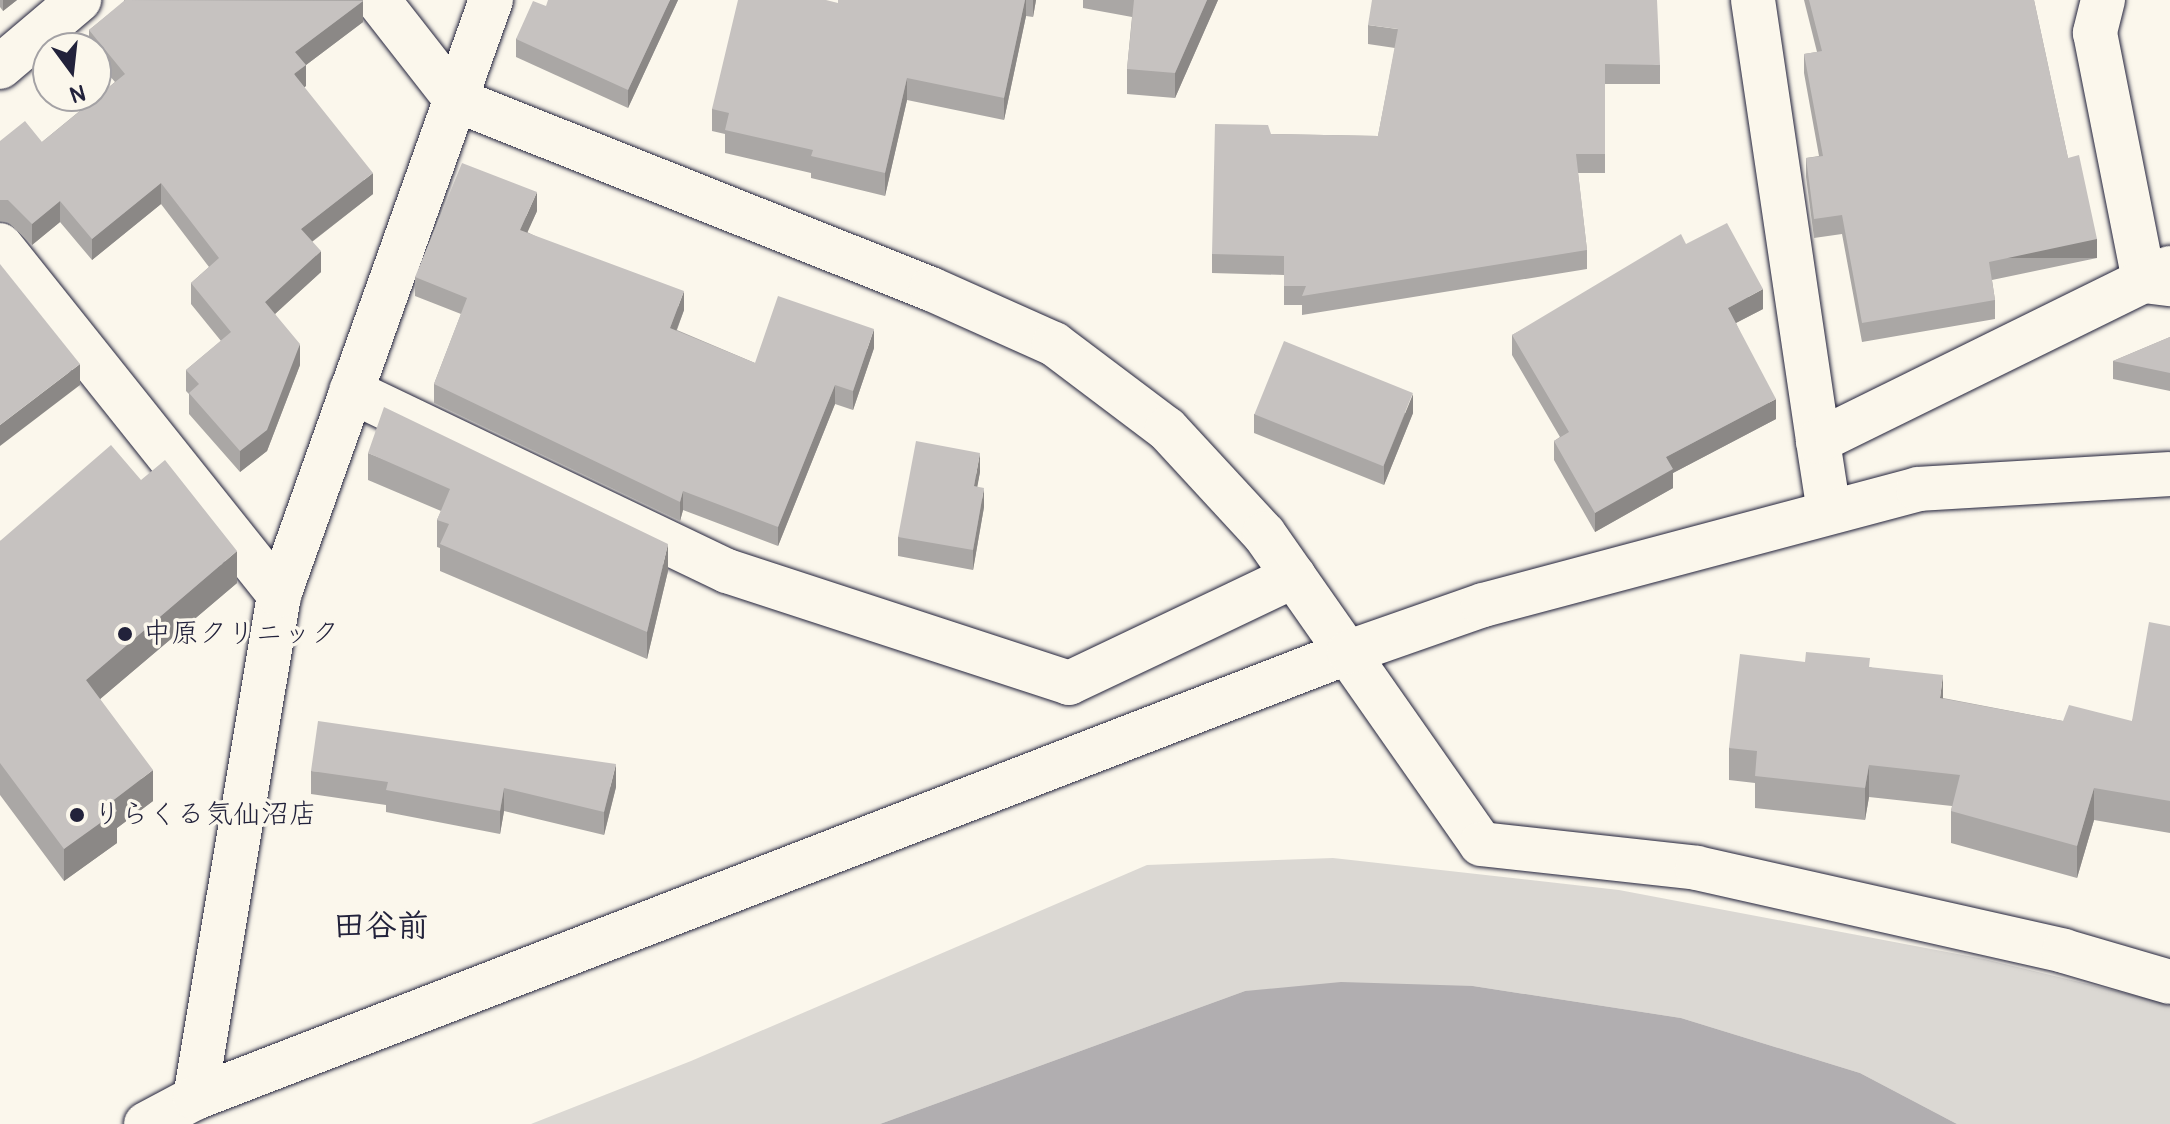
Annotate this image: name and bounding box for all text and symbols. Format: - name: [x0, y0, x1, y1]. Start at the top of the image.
- north arrow: [32, 32, 112, 112]
- text: N: [67, 78, 89, 109]
- place label: 中原クリニック: [143, 617, 339, 651]
- marker: 中原クリニック: [114, 623, 136, 645]
- place label: りらくる気仙沼店: [93, 798, 317, 832]
- marker: りらくる気仙沼店: [68, 806, 86, 824]
- district label: 田谷前: [333, 907, 429, 945]

